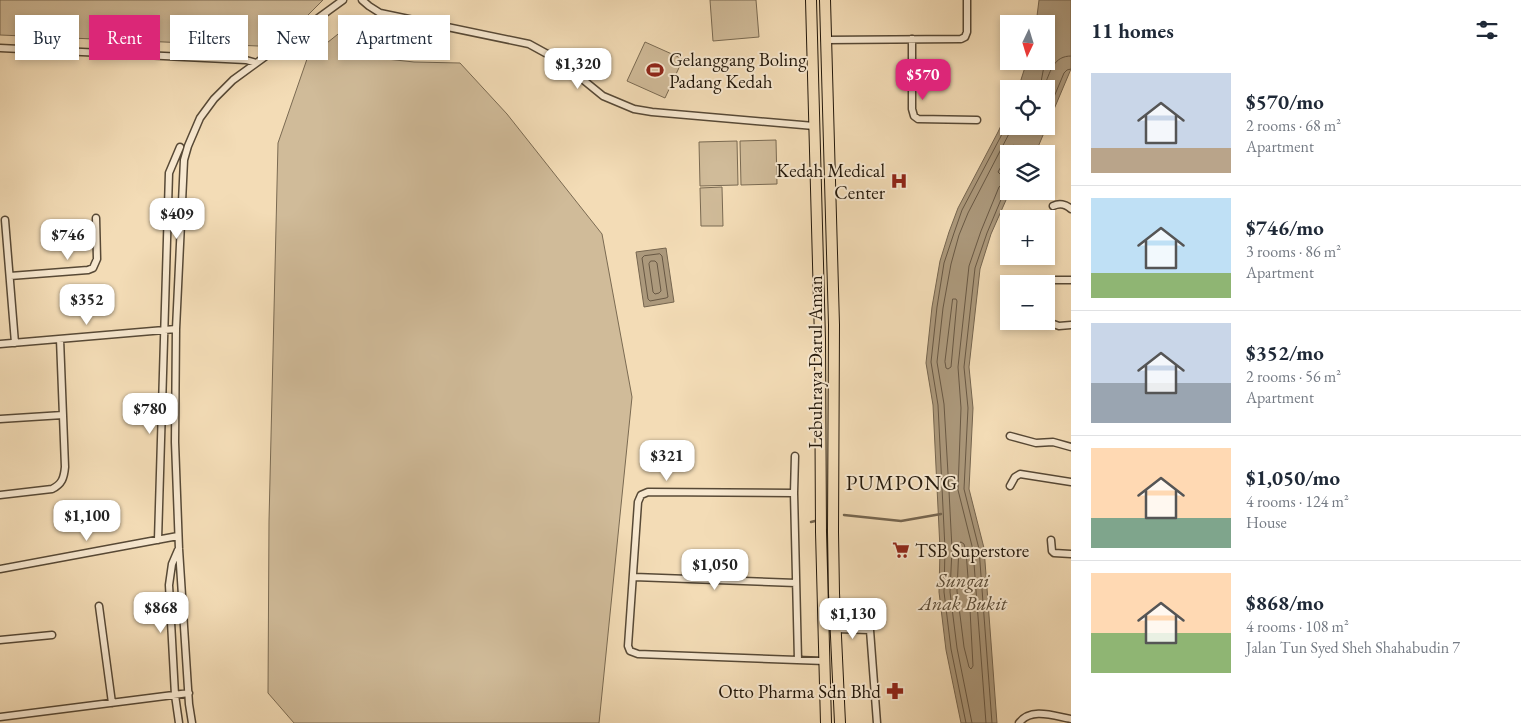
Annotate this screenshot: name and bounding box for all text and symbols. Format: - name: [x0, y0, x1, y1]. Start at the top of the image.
- chip: Buy: [15, 15, 79, 60]
- chip: Rent: [89, 15, 160, 60]
- chip: Filters: [170, 15, 248, 60]
- chip: New: [258, 15, 328, 60]
- chip: Apartment: [338, 15, 450, 60]
- north arrow: [1000, 15, 1055, 70]
- map controls: [1000, 15, 1055, 330]
- icon: filters: [1473, 16, 1501, 44]
- text: 11 homes: [1091, 17, 1174, 44]
- place label: Gelanggang Boling Padang Kedah: [669, 47, 807, 94]
- pin: $1,320: [537, 48, 619, 90]
- text: $1,320: [555, 53, 601, 74]
- pin: $570: [893, 58, 953, 101]
- sports icon: Gelanggang Boling Padang Kedah: [645, 60, 665, 80]
- text: $570: [907, 64, 939, 85]
- button: locate: [1000, 80, 1055, 135]
- text: $570/mo: [1246, 88, 1324, 115]
- icon: home: [1131, 93, 1191, 153]
- text: 2 rooms · 68 m²: [1246, 115, 1341, 136]
- text: Apartment: [1246, 136, 1314, 157]
- button: layers: [1000, 145, 1055, 200]
- place label: Kedah Medical Center: [776, 158, 886, 205]
- hospital icon: Kedah Medical Center: [889, 171, 909, 191]
- pin: $409: [147, 198, 207, 240]
- text: $409: [161, 203, 193, 224]
- button: +: [1000, 210, 1055, 265]
- text: $746/mo: [1246, 214, 1324, 241]
- pin: $746: [38, 218, 98, 261]
- icon: home: [1131, 218, 1191, 278]
- text: $746: [52, 224, 84, 245]
- text: 3 rooms · 86 m²: [1246, 241, 1341, 262]
- text: Apartment: [1246, 262, 1314, 283]
- street label: Lebuhraya Darul Aman: [803, 275, 828, 449]
- button: −: [1000, 275, 1055, 330]
- pin: $352: [57, 284, 117, 326]
- text: $352: [71, 289, 103, 310]
- text: $352/mo: [1246, 339, 1324, 366]
- icon: home: [1131, 343, 1191, 403]
- text: 2 rooms · 56 m²: [1246, 366, 1341, 387]
- text: Apartment: [1246, 387, 1314, 408]
- pin: $780: [120, 392, 180, 435]
- text: $780: [134, 398, 166, 419]
- pin: $321: [637, 440, 697, 482]
- text: $321: [651, 445, 683, 466]
- text: $1,050/mo: [1246, 464, 1340, 491]
- icon: home: [1131, 468, 1191, 528]
- district label: PUMPONG: [846, 469, 958, 496]
- text: 4 rooms · 124 m²: [1246, 491, 1349, 512]
- pin: $1,100: [46, 500, 128, 542]
- text: $1,100: [64, 505, 110, 526]
- text: House: [1246, 512, 1287, 533]
- place label: TSB Superstore: [915, 538, 1029, 563]
- supermarket icon: TSB Superstore: [891, 540, 911, 560]
- pin: $1,050: [674, 548, 756, 591]
- text: $1,050: [692, 554, 738, 575]
- water label: Sungai Anak Bukit: [917, 567, 1008, 616]
- text: $868/mo: [1246, 589, 1324, 616]
- pin: $868: [131, 592, 191, 634]
- icon: home: [1131, 593, 1191, 653]
- text: $868: [145, 597, 177, 618]
- pin: $1,130: [812, 598, 894, 640]
- text: $1,130: [830, 603, 876, 624]
- text: 4 rooms · 108 m²: [1246, 616, 1349, 637]
- text: Jalan Tun Syed Sheh Shahabudin 7: [1246, 637, 1460, 658]
- place label: Otto Pharma Sdn Bhd: [718, 679, 881, 704]
- pharmacy icon: Otto Pharma Sdn Bhd: [885, 681, 905, 701]

